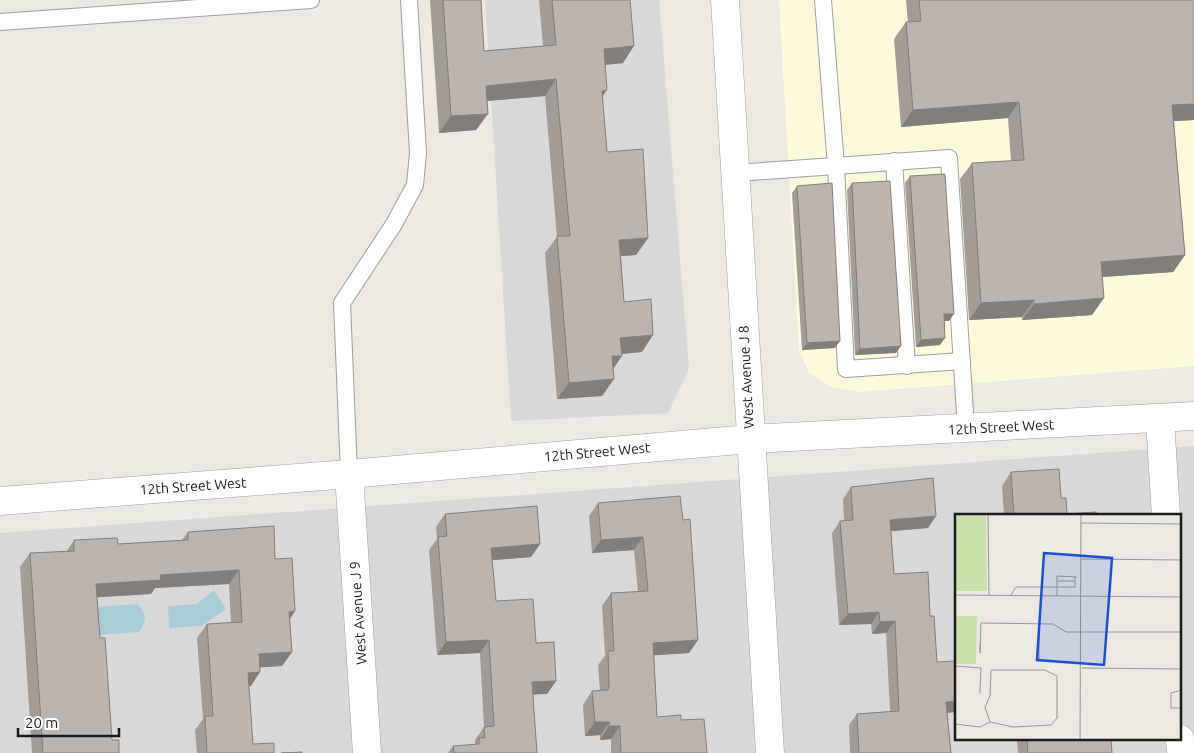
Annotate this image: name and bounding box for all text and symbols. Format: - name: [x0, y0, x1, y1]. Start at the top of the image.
- street label: West Avenue J 8: [735, 325, 757, 429]
- street label: 12th Street West: [947, 416, 1055, 438]
- street label: 12th Street West: [543, 439, 651, 465]
- street label: 12th Street West: [139, 474, 247, 498]
- inset map: [955, 514, 1182, 740]
- street label: West Avenue J 9: [346, 561, 370, 665]
- scale bar: [18, 706, 119, 738]
- text: 20 m: [25, 714, 58, 731]

